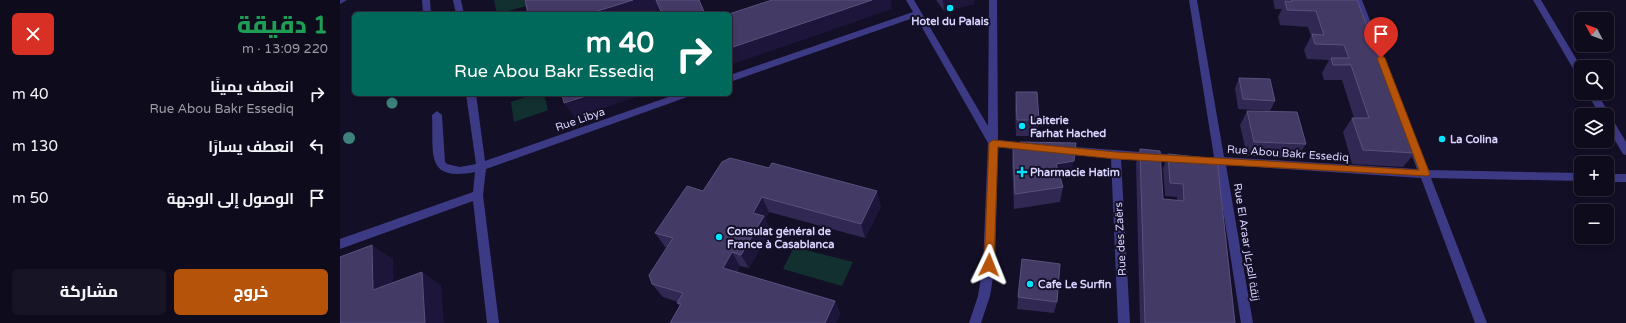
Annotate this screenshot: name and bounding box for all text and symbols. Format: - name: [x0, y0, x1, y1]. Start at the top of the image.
- marker: Hotel du Palais: [945, 3, 955, 13]
- text: 1 دقيقة: [237, 11, 328, 40]
- north arrow: [1574, 12, 1614, 52]
- map controls: [1574, 12, 1614, 244]
- button: close: [12, 13, 54, 55]
- place label: Hotel du Palais: [911, 15, 989, 28]
- pin: [1364, 17, 1398, 58]
- icon: arrive: [1370, 23, 1392, 45]
- text: 40 m: [586, 26, 654, 60]
- icon: right: [668, 28, 720, 80]
- text: 220 m · 13:09: [242, 41, 328, 57]
- text: Rue Abou Bakr Essediq: [454, 60, 654, 82]
- button: search: [1574, 60, 1614, 100]
- text: انعطف يمينًا: [210, 78, 294, 96]
- icon: right: [306, 83, 328, 105]
- text: 40 m: [12, 85, 49, 103]
- text: Rue Abou Bakr Essediq: [150, 101, 294, 117]
- street label: Rue Libya: [554, 105, 607, 134]
- button: layers: [1574, 108, 1614, 148]
- place label: Laiterie Farhat Hached: [1030, 114, 1106, 140]
- marker: Laiterie Farhat Hached: [1017, 121, 1027, 131]
- place label: La Colina: [1450, 133, 1498, 146]
- marker: La Colina: [1437, 134, 1447, 144]
- icon: left: [306, 135, 328, 157]
- text: 130 m: [12, 137, 58, 155]
- text: انعطف يسارًا: [208, 138, 294, 156]
- street label: Rue Abou Bakr Essediq: [1227, 143, 1349, 164]
- button: +: [1574, 156, 1614, 196]
- place label: Pharmacie Hatim: [1030, 166, 1120, 179]
- marker: Pharmacie Hatim: [1017, 167, 1027, 177]
- street label: Rue El Araar زنقة العرعار: [1231, 182, 1262, 302]
- icon: arrive: [306, 187, 328, 209]
- text: 50 m: [12, 189, 49, 207]
- text: الوصول إلى الوجهة: [167, 190, 294, 208]
- street label: Rue des Zaërs: [1112, 202, 1129, 276]
- button: −: [1574, 204, 1614, 244]
- place label: Consulat général de France à Casablanca: [727, 225, 834, 251]
- marker: Consulat général de France à Casablanca: [714, 232, 724, 242]
- position arrow: [968, 244, 1010, 286]
- button: مشاركة: [12, 269, 166, 315]
- button: خروج: [174, 269, 328, 315]
- place label: Cafe Le Surfin: [1038, 278, 1112, 291]
- marker: Cafe Le Surfin: [1025, 279, 1035, 289]

